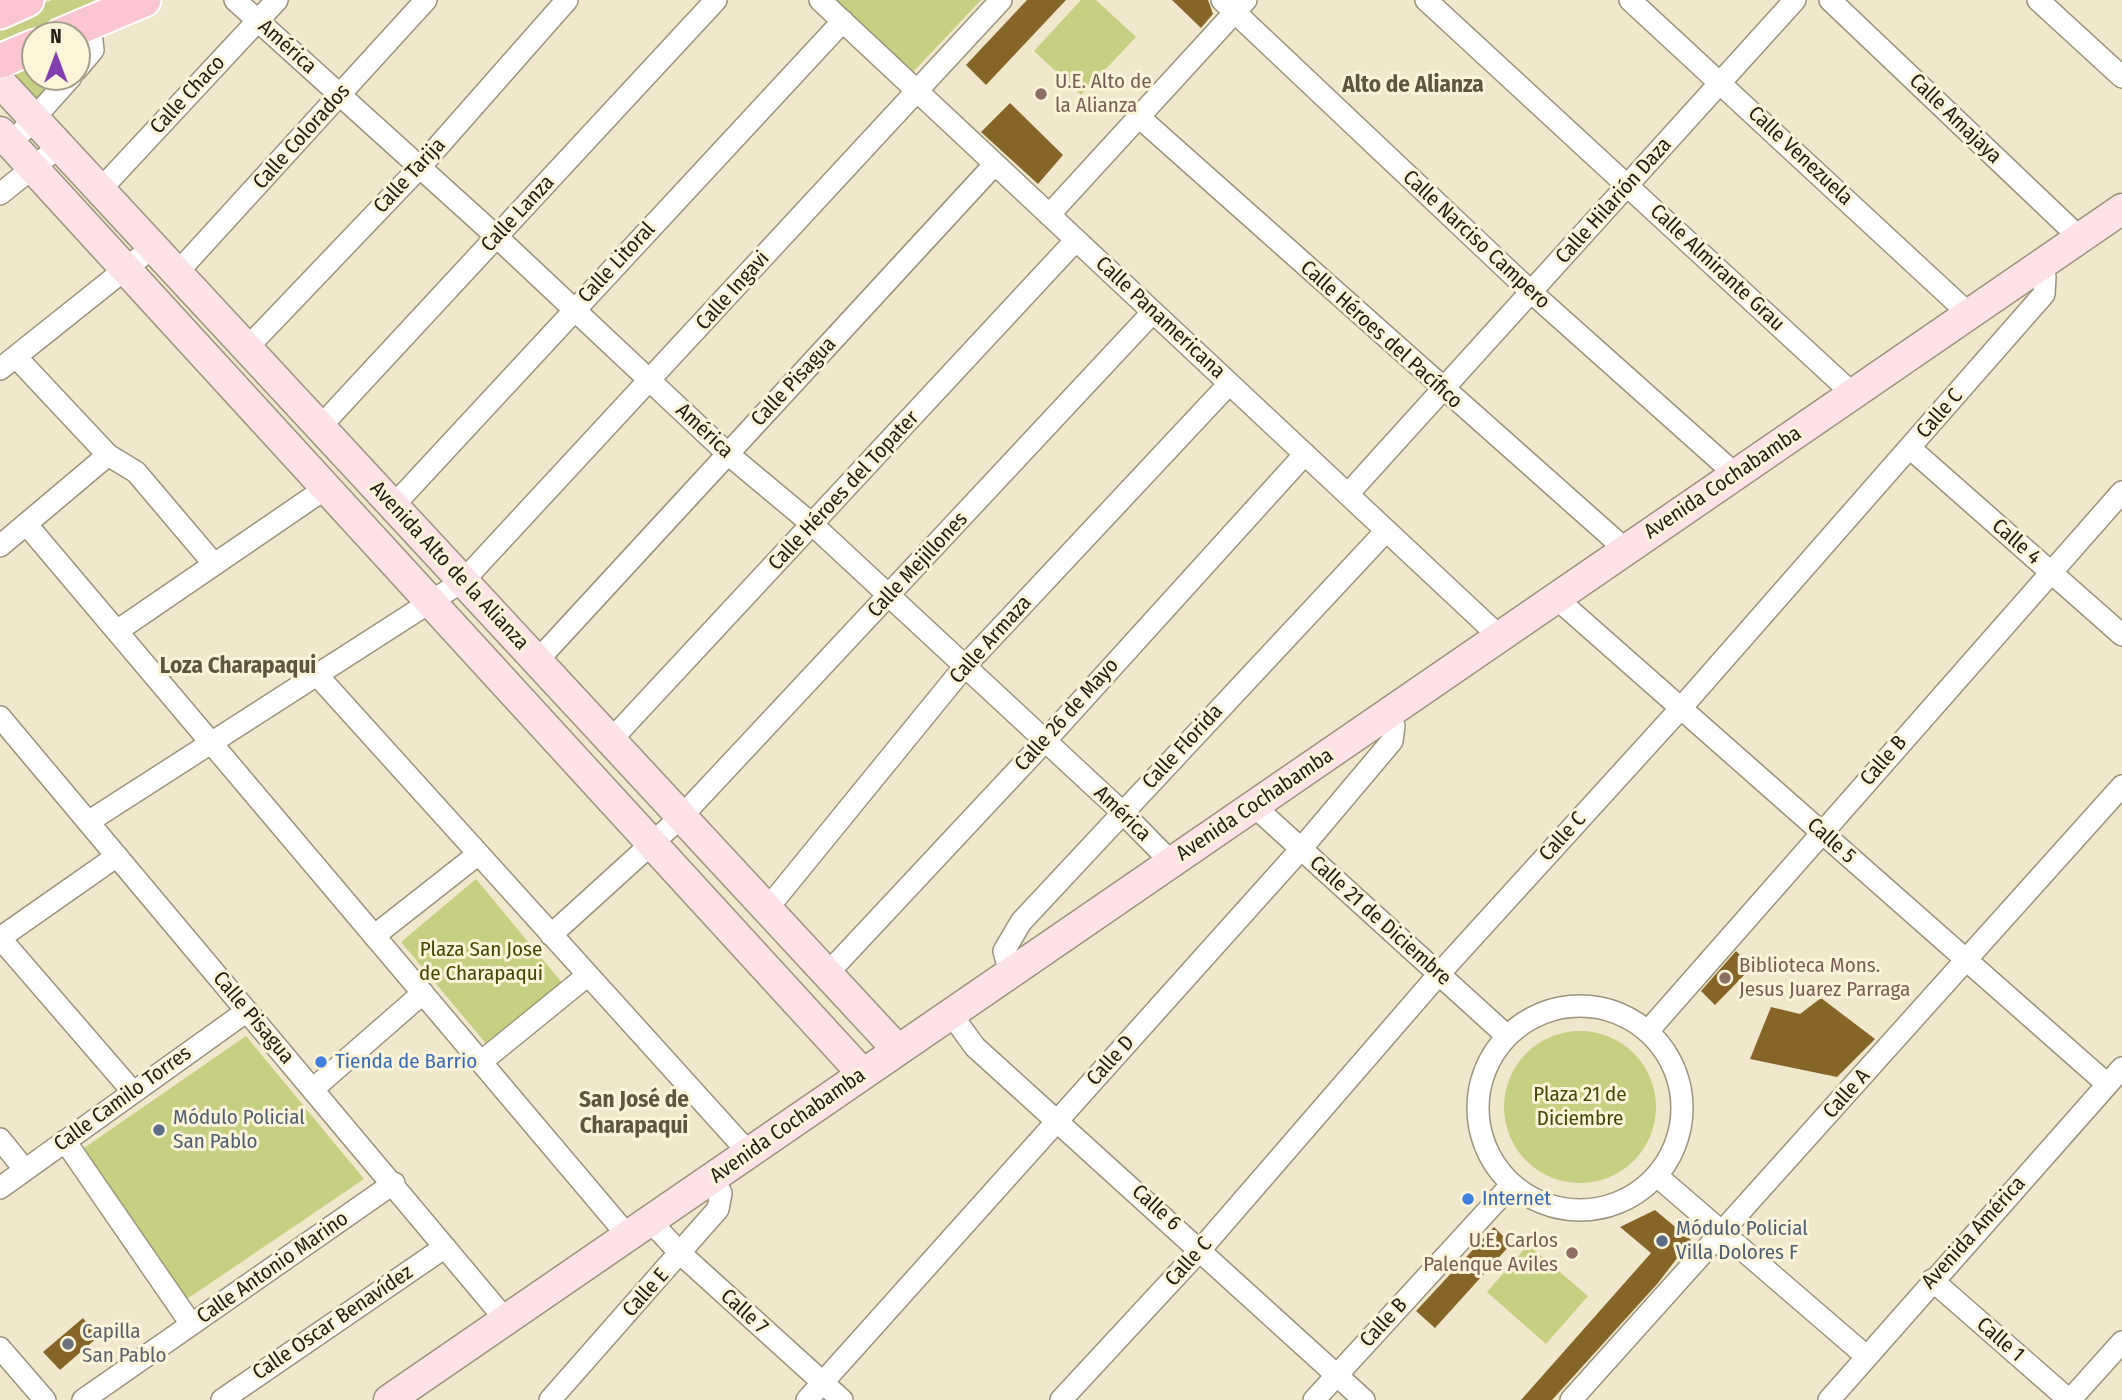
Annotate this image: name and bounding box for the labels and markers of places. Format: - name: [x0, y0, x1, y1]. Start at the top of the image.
- place label: U.E. Alto de la Alianza: [1055, 69, 1152, 119]
- marker: U.E. Alto de la Alianza: [1033, 86, 1049, 102]
- place label: Biblioteca Mons. Jesus Juarez Parraga: [1739, 953, 1910, 1003]
- marker: Biblioteca Mons. Jesus Juarez Parraga: [1717, 970, 1733, 986]
- place label: Tienda de Barrio: [335, 1049, 477, 1075]
- marker: Tienda de Barrio: [313, 1054, 329, 1070]
- place label: Módulo Policial San Pablo: [173, 1105, 305, 1155]
- marker: Módulo Policial San Pablo: [151, 1122, 167, 1138]
- place label: Internet: [1482, 1186, 1551, 1212]
- marker: Internet: [1460, 1191, 1476, 1207]
- place label: Módulo Policial Villa Dolores F: [1676, 1216, 1808, 1266]
- place label: U.E. Carlos Palenque Aviles: [1423, 1228, 1558, 1278]
- marker: Módulo Policial Villa Dolores F: [1654, 1233, 1670, 1249]
- marker: U.E. Carlos Palenque Aviles: [1564, 1245, 1580, 1261]
- place label: Capilla San Pablo: [82, 1319, 167, 1369]
- marker: Capilla San Pablo: [60, 1336, 76, 1352]

